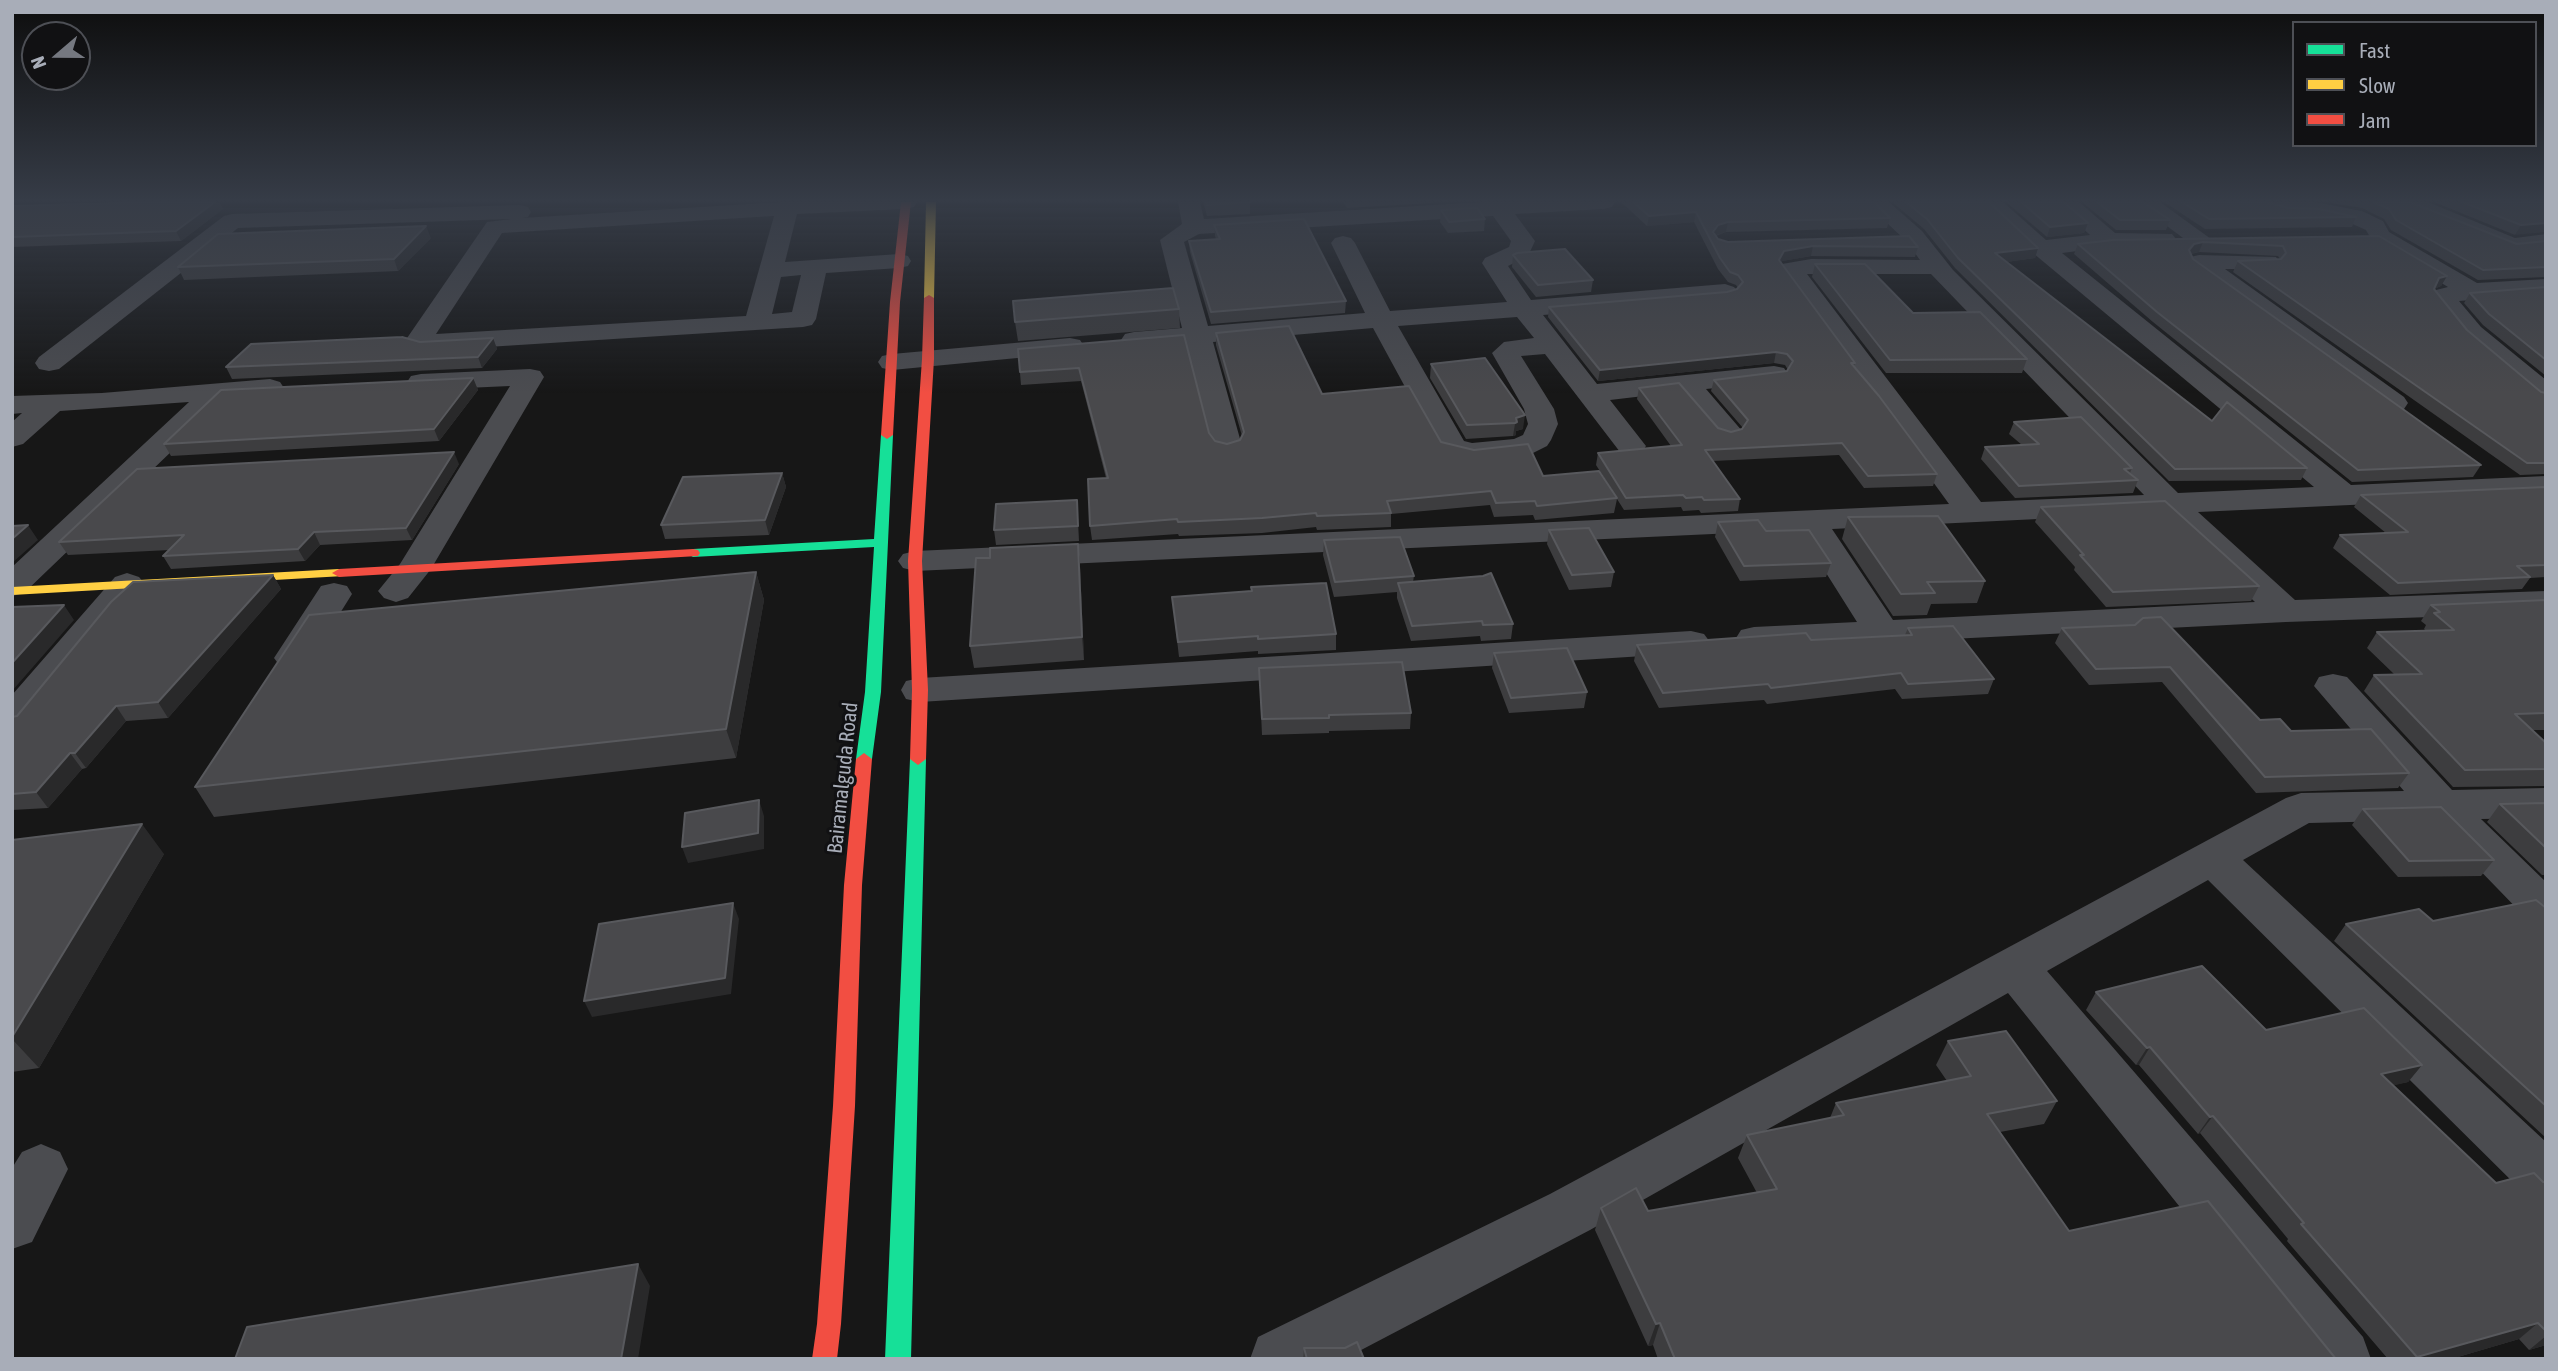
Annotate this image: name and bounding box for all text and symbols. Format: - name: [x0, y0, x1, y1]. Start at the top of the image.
- north arrow: [21, 21, 91, 91]
- legend: [2292, 21, 2537, 147]
- text: Fast: [2359, 38, 2390, 62]
- text: N: [26, 53, 50, 72]
- text: Slow: [2359, 73, 2395, 97]
- text: Jam: [2359, 108, 2391, 132]
- street label: Bairamalguda Road: [823, 701, 863, 855]

